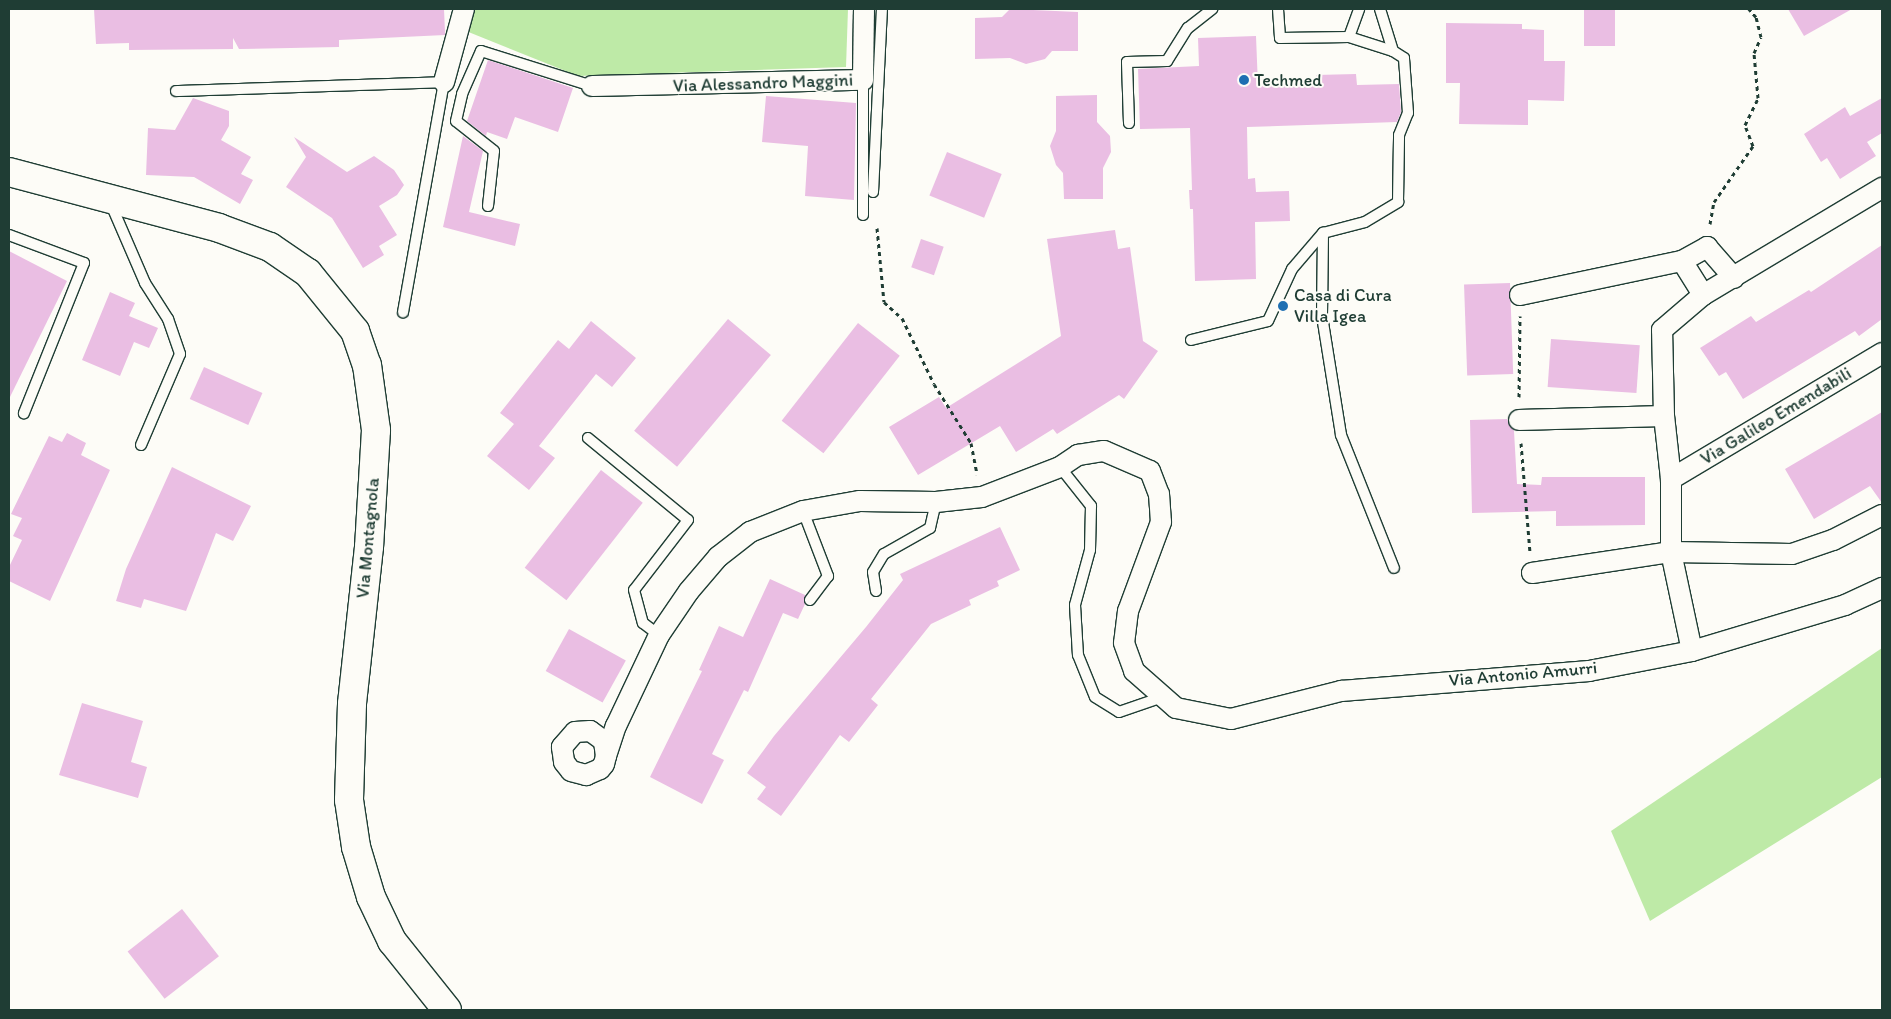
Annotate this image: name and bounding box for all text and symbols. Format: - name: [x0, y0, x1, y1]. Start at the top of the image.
- street label: Via Alessandro Maggini: [673, 69, 853, 97]
- place label: Techmed: [1254, 69, 1322, 91]
- marker: Techmed: [1238, 74, 1250, 86]
- place label: Casa di Cura Villa Igea: [1294, 285, 1392, 328]
- marker: Casa di Cura Villa Igea: [1276, 299, 1290, 313]
- street label: Via Galileo Emendabili: [1697, 362, 1855, 470]
- street label: Via Montagnola: [352, 477, 384, 599]
- street label: Via Antonio Amurri: [1448, 657, 1598, 691]

